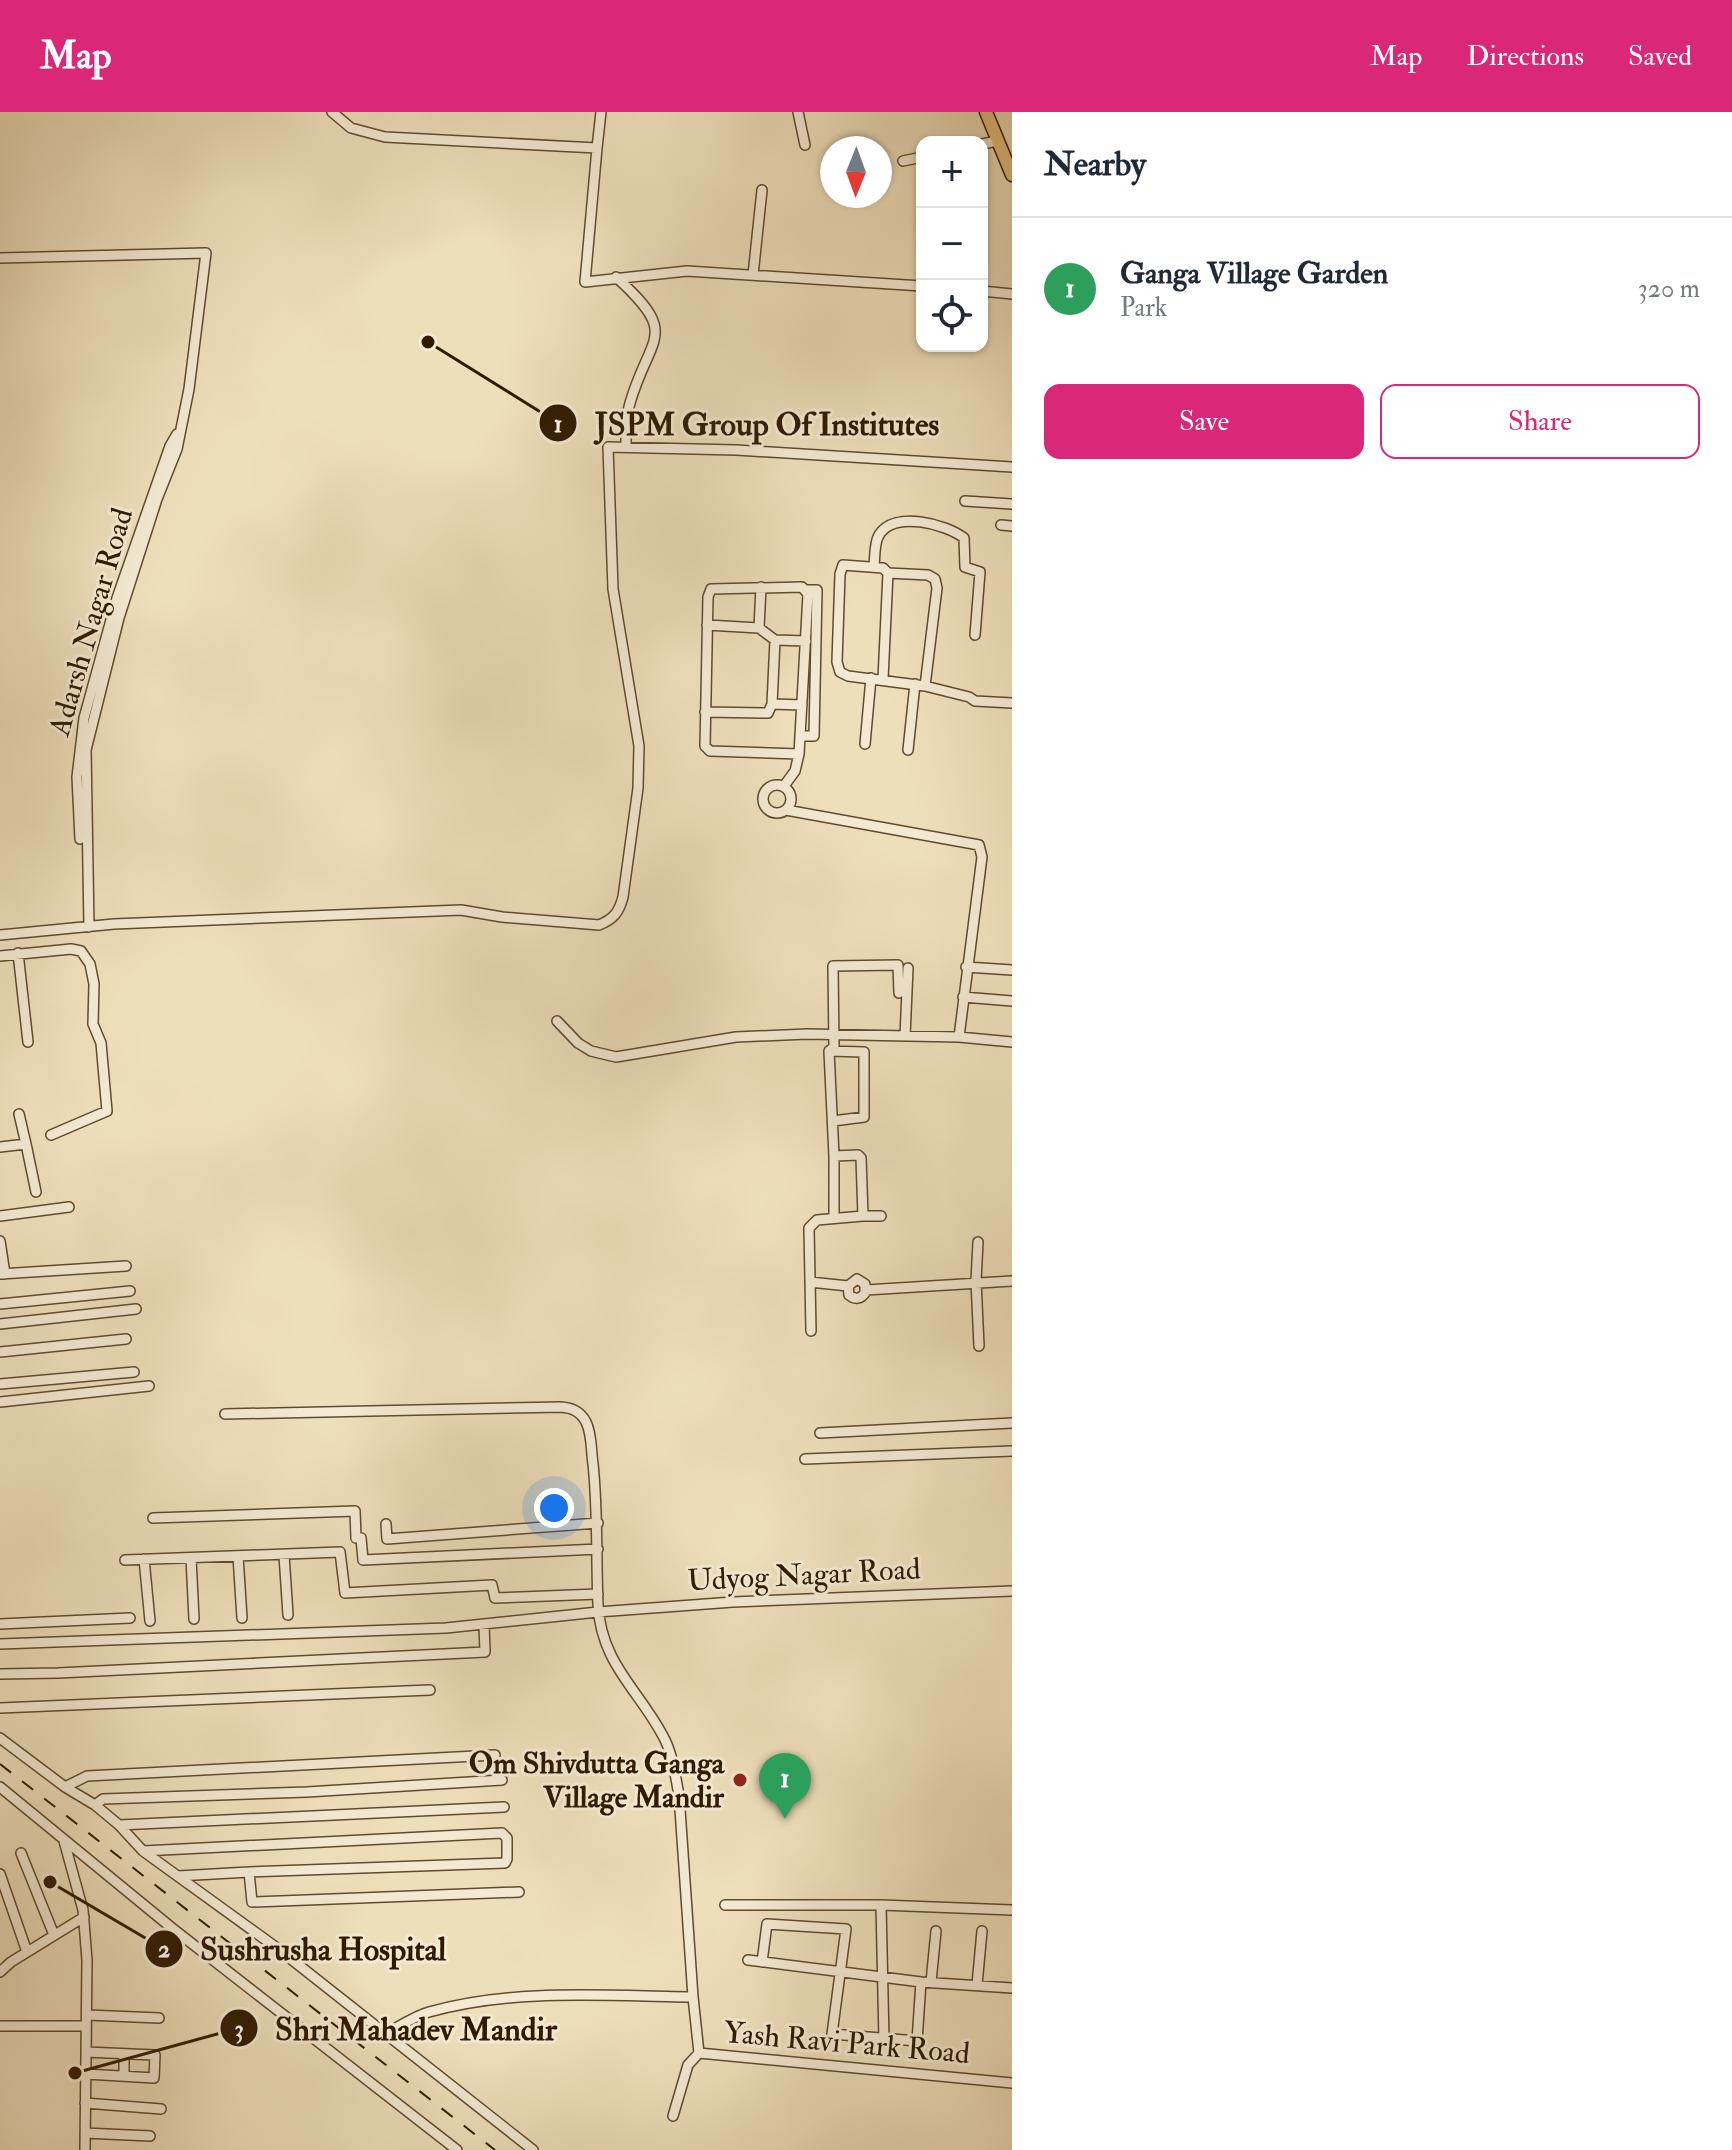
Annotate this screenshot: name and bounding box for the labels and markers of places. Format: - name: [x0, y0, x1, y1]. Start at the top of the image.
- callout: JSPM Group Of Institutes: [538, 395, 955, 451]
- place label: Om Shivdutta Ganga Village Mandir: [469, 1745, 726, 1816]
- pin: 1: [759, 1753, 811, 1819]
- marker: Om Shivdutta Ganga Village Mandir: [731, 1771, 749, 1789]
- callout: Sushrusha Hospital: [144, 1921, 462, 1977]
- callout: Shri Mahadev Mandir: [219, 2000, 573, 2056]

